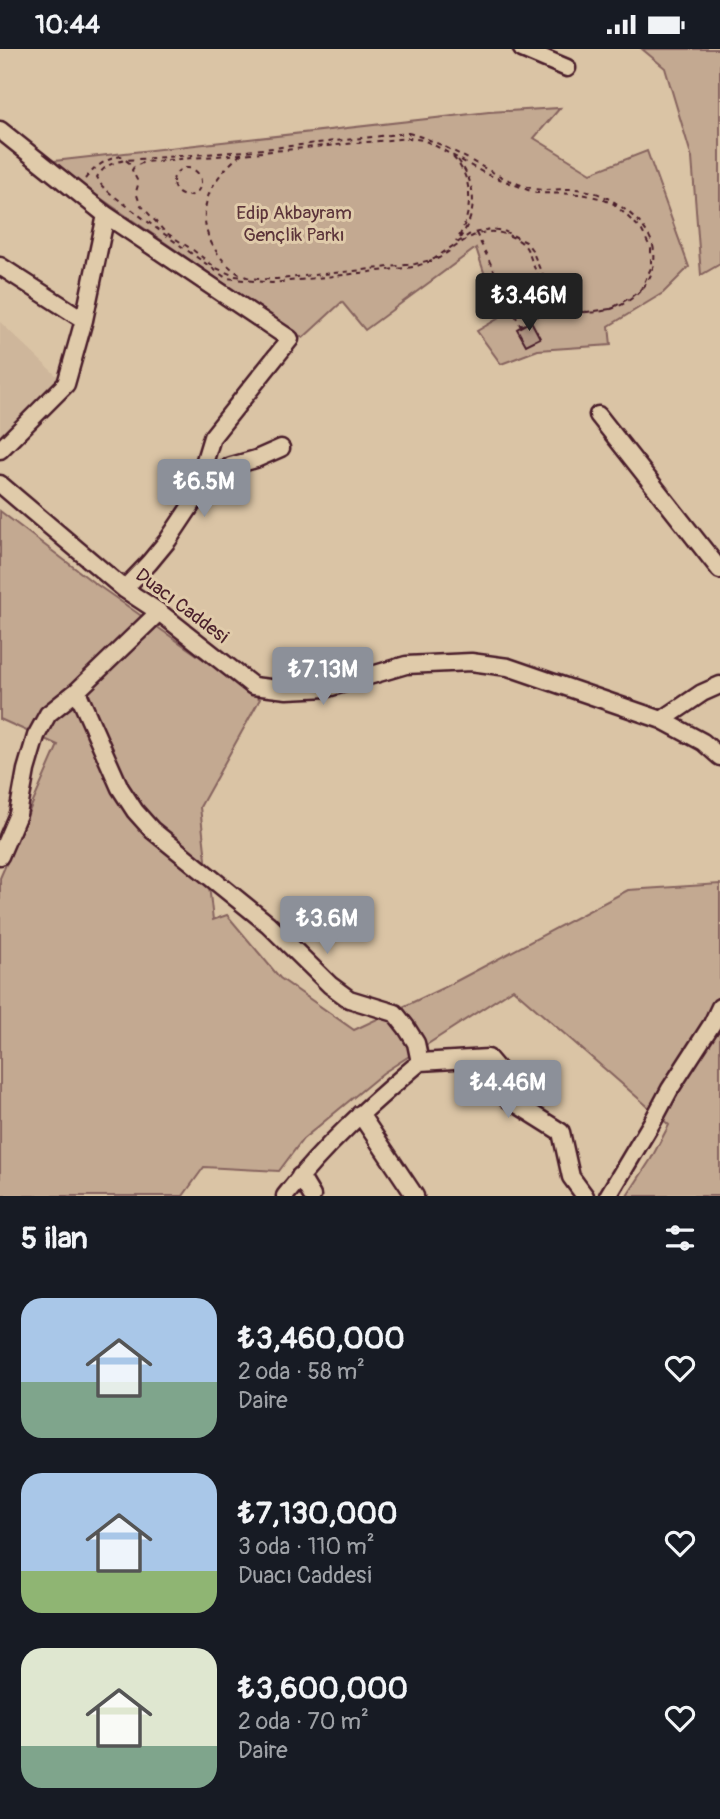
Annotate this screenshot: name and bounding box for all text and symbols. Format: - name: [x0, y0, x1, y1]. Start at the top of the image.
- text: 10:44: [35, 9, 100, 41]
- park label: Edip Akbayram Gençlik Parkı: [236, 201, 352, 247]
- pin: ₺3.46M: [472, 273, 586, 333]
- text: ₺3.46M: [492, 281, 566, 310]
- pin: ₺6.5M: [155, 459, 253, 519]
- text: ₺6.5M: [173, 467, 235, 496]
- street label: Duacı Caddesi: [131, 563, 233, 649]
- pin: ₺7.13M: [266, 647, 380, 707]
- text: ₺7.13M: [288, 655, 358, 684]
- pin: ₺3.6M: [278, 897, 376, 956]
- text: ₺3.6M: [296, 904, 358, 933]
- pin: ₺4.46M: [451, 1061, 565, 1120]
- text: ₺4.46M: [470, 1068, 546, 1097]
- icon: filters: [661, 1219, 699, 1257]
- text: 5 ilan: [21, 1220, 88, 1257]
- text: ₺3,460,000: [238, 1320, 405, 1357]
- icon: home: [77, 1326, 161, 1410]
- icon: heart: [661, 1349, 699, 1387]
- text: 2 oda · 58 m²: [238, 1357, 365, 1386]
- text: Daire: [238, 1386, 287, 1415]
- text: ₺7,130,000: [238, 1495, 398, 1532]
- icon: home: [77, 1501, 161, 1585]
- icon: heart: [661, 1524, 699, 1562]
- text: 3 oda · 110 m²: [238, 1532, 375, 1561]
- text: Duacı Caddesi: [238, 1561, 372, 1590]
- text: ₺3,600,000: [238, 1670, 408, 1707]
- icon: home: [77, 1676, 161, 1760]
- icon: heart: [661, 1699, 699, 1737]
- text: 2 oda · 70 m²: [238, 1707, 369, 1736]
- text: Daire: [238, 1736, 287, 1765]

